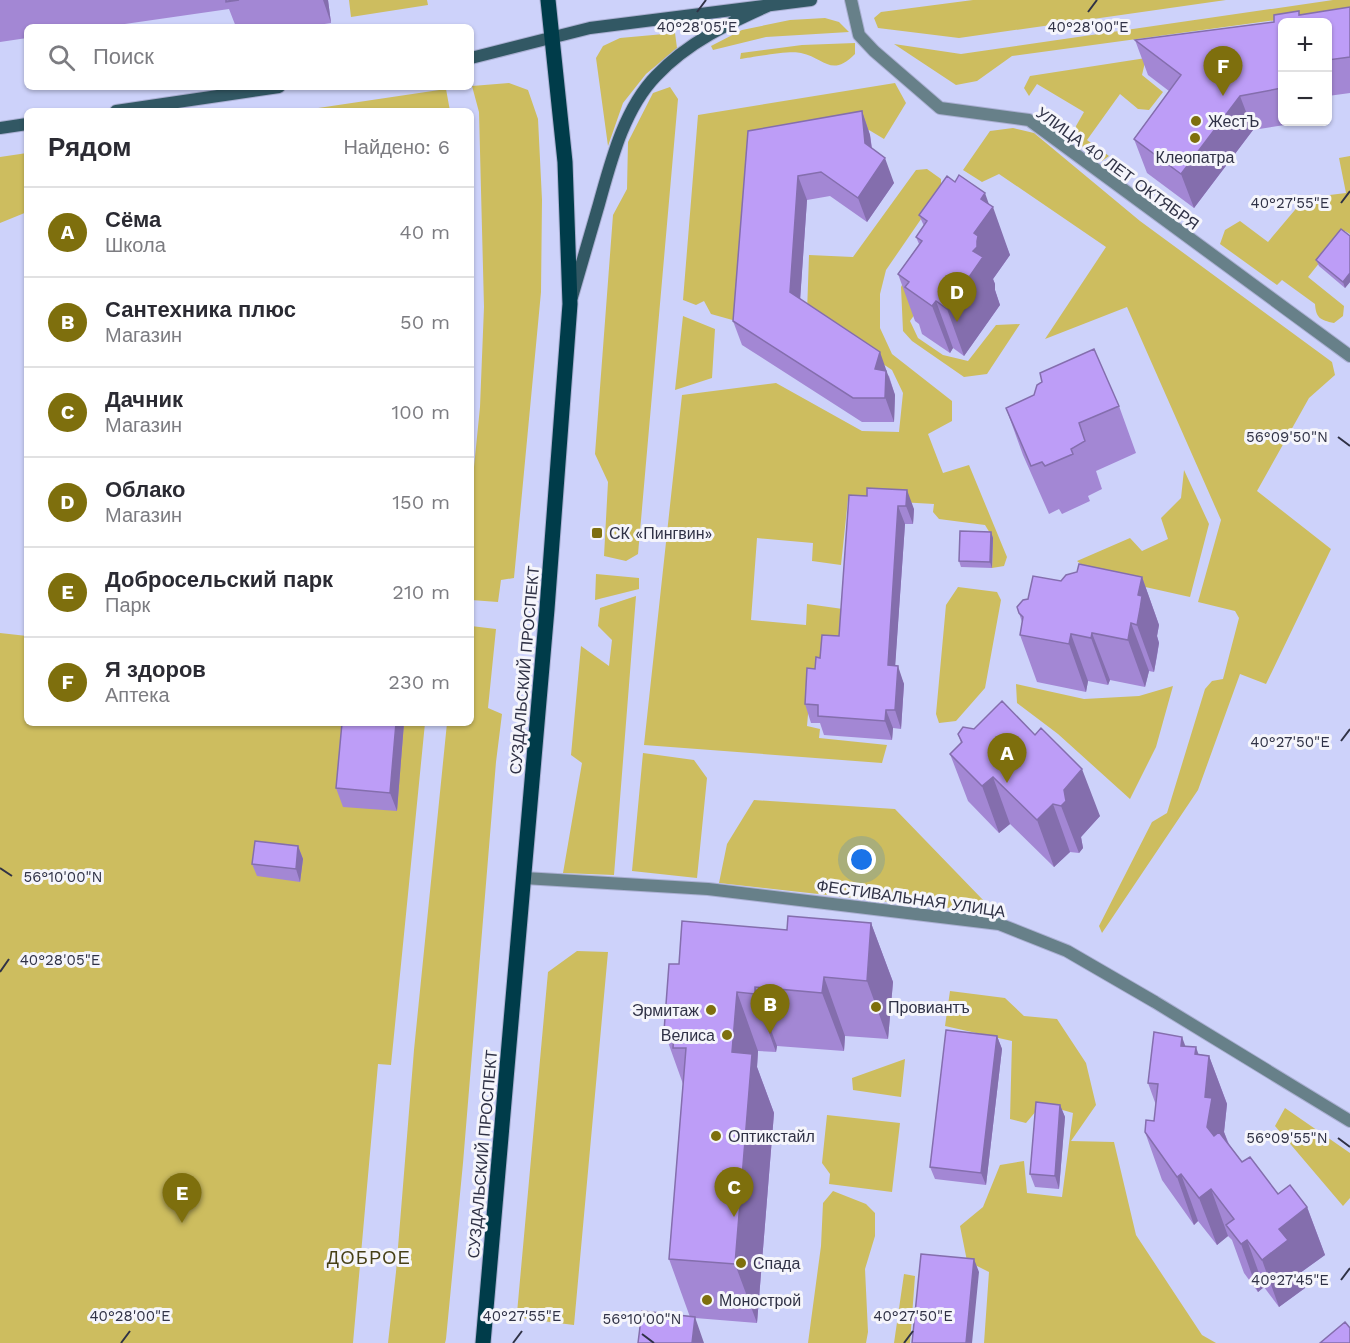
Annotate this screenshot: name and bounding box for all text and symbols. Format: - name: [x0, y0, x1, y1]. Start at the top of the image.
- text: 40°28'05"E: [657, 18, 737, 36]
- text: 40°28'00"E: [1047, 18, 1129, 36]
- map controls: [1278, 18, 1332, 126]
- button: +: [1278, 18, 1332, 72]
- search box: [24, 24, 474, 90]
- icon: search: [45, 41, 78, 74]
- text: Поиск: [93, 44, 154, 69]
- pin: F: [1204, 46, 1242, 96]
- button: −: [1278, 72, 1332, 126]
- street label: УЛИЦА 40 ЛЕТ ОКТЯБРЯ: [1033, 103, 1203, 234]
- place label: ЖестЪ: [1208, 112, 1259, 131]
- marker: ЖестЪ: [1189, 114, 1203, 128]
- marker: Клеопатра: [1188, 131, 1202, 145]
- text: Рядом: [48, 132, 131, 162]
- text: Найдено: 6: [343, 135, 450, 159]
- place label: Клеопатра: [1156, 148, 1234, 167]
- text: 40°27'55"E: [1251, 194, 1329, 212]
- text: Сёма: [105, 207, 161, 232]
- text: A: [61, 220, 74, 244]
- text: 40 m: [399, 220, 450, 244]
- text: Школа: [105, 233, 166, 257]
- pin: D: [938, 272, 976, 322]
- text: Сантехника плюс: [105, 297, 296, 322]
- text: B: [61, 310, 74, 334]
- text: 50 m: [400, 310, 450, 334]
- text: Магазин: [105, 323, 182, 347]
- text: Дачник: [105, 387, 183, 412]
- text: C: [61, 400, 74, 424]
- text: 100 m: [391, 400, 450, 424]
- text: Магазин: [105, 413, 182, 437]
- text: 56°09'50"N: [1246, 428, 1328, 446]
- text: Облако: [105, 477, 186, 502]
- text: D: [60, 490, 75, 514]
- text: 150 m: [392, 490, 450, 514]
- text: Магазин: [105, 503, 182, 527]
- place label: СК «Пингвин»: [609, 524, 713, 543]
- marker: СК «Пингвин»: [590, 526, 604, 540]
- street label: СУЗДАЛЬСКИЙ ПРОСПЕКТ: [506, 565, 543, 775]
- text: Добросельский парк: [105, 567, 333, 592]
- text: E: [61, 580, 74, 604]
- text: 210 m: [392, 580, 450, 604]
- text: Парк: [105, 593, 150, 617]
- text: Я здоров: [105, 657, 206, 682]
- text: F: [61, 670, 74, 694]
- text: 230 m: [388, 670, 450, 694]
- text: Аптека: [105, 683, 170, 707]
- text: 40°27'50"E: [1250, 733, 1330, 751]
- pin: A: [988, 734, 1026, 783]
- your location: [847, 845, 876, 874]
- text: 56°10'00"N: [23, 868, 103, 886]
- street label: ФЕСТИВАЛЬНАЯ УЛИЦА: [815, 876, 1007, 921]
- text: 40°28'05"E: [20, 951, 100, 969]
- pin: B: [750, 984, 790, 1034]
- place label: Провиантъ: [888, 998, 970, 1017]
- marker: Провиантъ: [869, 1000, 883, 1014]
- place label: Эрмитаж: [632, 1001, 699, 1020]
- marker: Эрмитаж: [704, 1003, 718, 1017]
- place label: Велиса: [661, 1026, 715, 1045]
- marker: Велиса: [720, 1028, 734, 1042]
- street label: СУЗДАЛЬСКИЙ ПРОСПЕКТ: [464, 1049, 501, 1259]
- place label: Оптикстайл: [728, 1127, 815, 1146]
- marker: Оптикстайл: [709, 1129, 723, 1143]
- text: 56°09'55"N: [1246, 1129, 1328, 1147]
- pin: C: [714, 1168, 754, 1217]
- pin: E: [162, 1174, 201, 1223]
- district label: ДОБРОЕ: [327, 1247, 411, 1268]
- place label: Спада: [753, 1254, 800, 1273]
- marker: Спада: [734, 1256, 748, 1270]
- text: 40°27'45"E: [1251, 1271, 1329, 1289]
- place label: Монострой: [719, 1291, 801, 1310]
- marker: Монострой: [700, 1293, 714, 1307]
- text: 40°28'00"E: [89, 1307, 171, 1325]
- text: 40°27'55"E: [483, 1307, 561, 1325]
- text: 40°27'50"E: [873, 1307, 953, 1325]
- text: 56°10'00"N: [602, 1310, 682, 1328]

